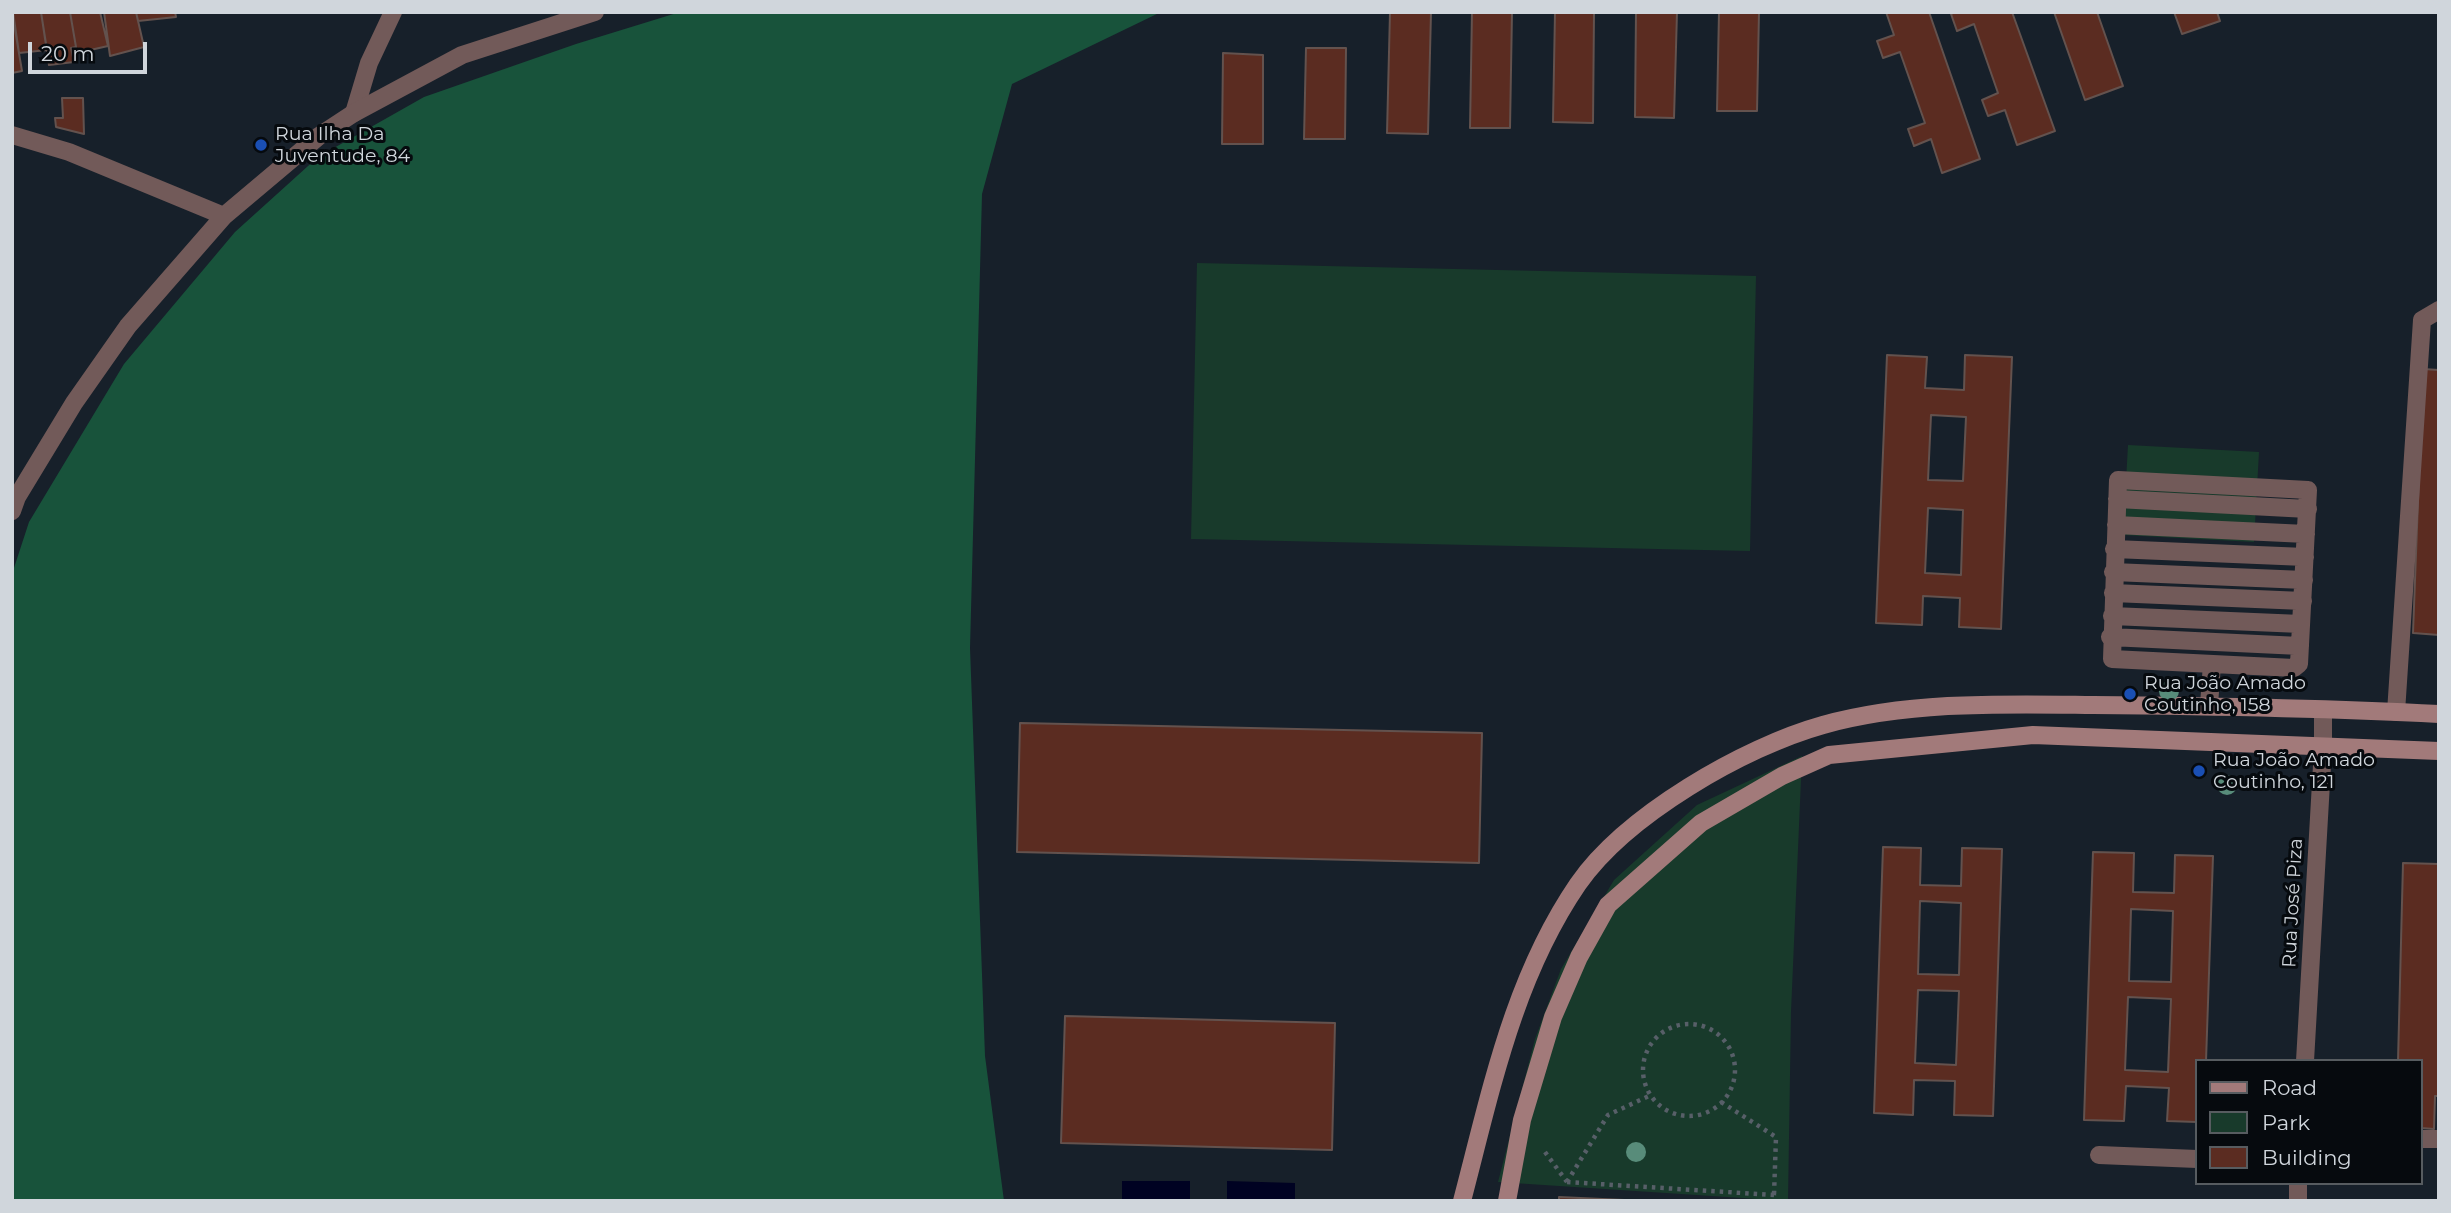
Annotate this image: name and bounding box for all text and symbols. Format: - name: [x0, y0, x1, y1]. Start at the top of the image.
- scale bar: [32, 28, 150, 72]
- text: 20 m: [41, 41, 95, 66]
- place label: Rua Ilha Da Juventude, 84: [275, 123, 410, 167]
- marker: Rua Ilha Da Juventude, 84: [253, 137, 269, 153]
- place label: Rua João Amado Coutinho, 158: [2144, 672, 2306, 716]
- marker: Rua João Amado Coutinho, 158: [2122, 686, 2138, 702]
- place label: Rua João Amado Coutinho, 121: [2213, 749, 2375, 793]
- marker: Rua João Amado Coutinho, 121: [2191, 763, 2207, 779]
- street label: Rua José Piza: [2278, 838, 2308, 968]
- legend: [2196, 1059, 2423, 1185]
- text: Road: [2262, 1075, 2317, 1100]
- text: Park: [2262, 1110, 2310, 1135]
- text: Building: [2262, 1145, 2352, 1170]

